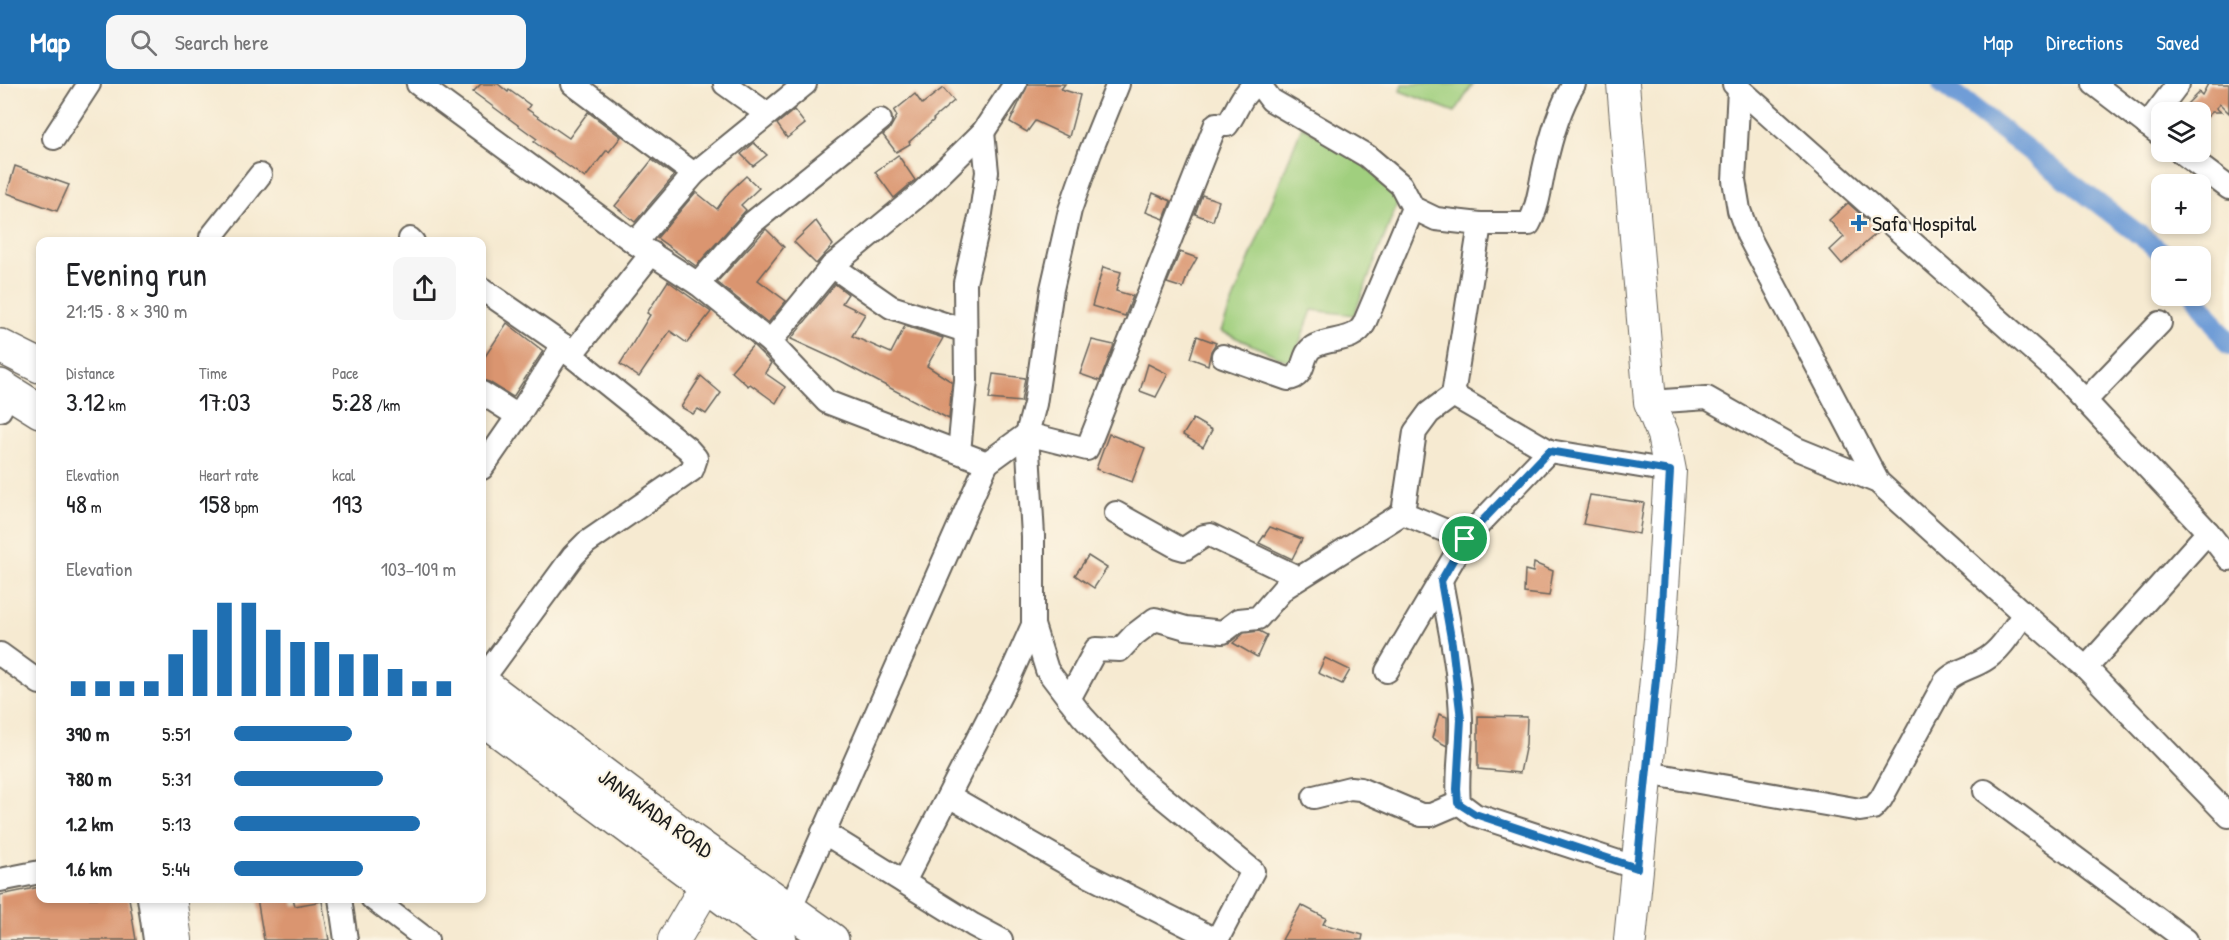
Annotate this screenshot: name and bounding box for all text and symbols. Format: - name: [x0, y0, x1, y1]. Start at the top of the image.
- search box: [106, 15, 526, 69]
- text: Map: [30, 23, 70, 61]
- icon: search: [127, 26, 160, 59]
- text: Search here: [175, 27, 269, 57]
- text: Map: [1983, 28, 2013, 57]
- text: Directions: [2046, 28, 2123, 57]
- text: Saved: [2156, 28, 2199, 57]
- map controls: [2151, 102, 2211, 306]
- button: layers: [2151, 102, 2211, 162]
- button: +: [2151, 174, 2211, 234]
- place label: Safa Hospital: [1872, 208, 1976, 238]
- marker: Safa Hospital: [1850, 214, 1868, 232]
- button: −: [2151, 246, 2211, 306]
- text: Evening run: [66, 252, 207, 296]
- button: share: [393, 257, 456, 320]
- text: 21:15 · 8 × 390 m: [66, 297, 187, 324]
- text: Distance: [66, 362, 115, 384]
- text: Time: [199, 362, 227, 384]
- text: Pace: [332, 362, 359, 384]
- text: 3.12: [66, 384, 105, 419]
- text: 17:03: [199, 384, 251, 419]
- text: 5:28: [332, 384, 372, 419]
- text: km: [105, 394, 126, 416]
- text: /km: [372, 394, 400, 416]
- text: Elevation: [66, 464, 119, 486]
- text: Heart rate: [199, 464, 259, 486]
- text: kcal: [332, 464, 355, 486]
- text: 48: [66, 486, 87, 521]
- text: 158: [199, 486, 231, 521]
- text: 193: [332, 486, 363, 521]
- text: m: [87, 496, 102, 518]
- text: bpm: [231, 496, 259, 518]
- pin: [1439, 513, 1490, 564]
- icon: arrive: [1448, 522, 1481, 555]
- text: Elevation: [66, 555, 132, 582]
- text: 103–109 m: [381, 555, 456, 582]
- text: 390 m: [66, 720, 109, 747]
- text: 5:51: [162, 720, 191, 747]
- street label: JANAWADA ROAD: [592, 761, 720, 865]
- text: 780 m: [66, 765, 112, 792]
- text: 5:31: [162, 765, 191, 792]
- text: 1.2 km: [66, 810, 113, 837]
- text: 5:13: [162, 810, 191, 837]
- text: 1.6 km: [66, 855, 112, 882]
- text: 5:44: [162, 855, 190, 882]

